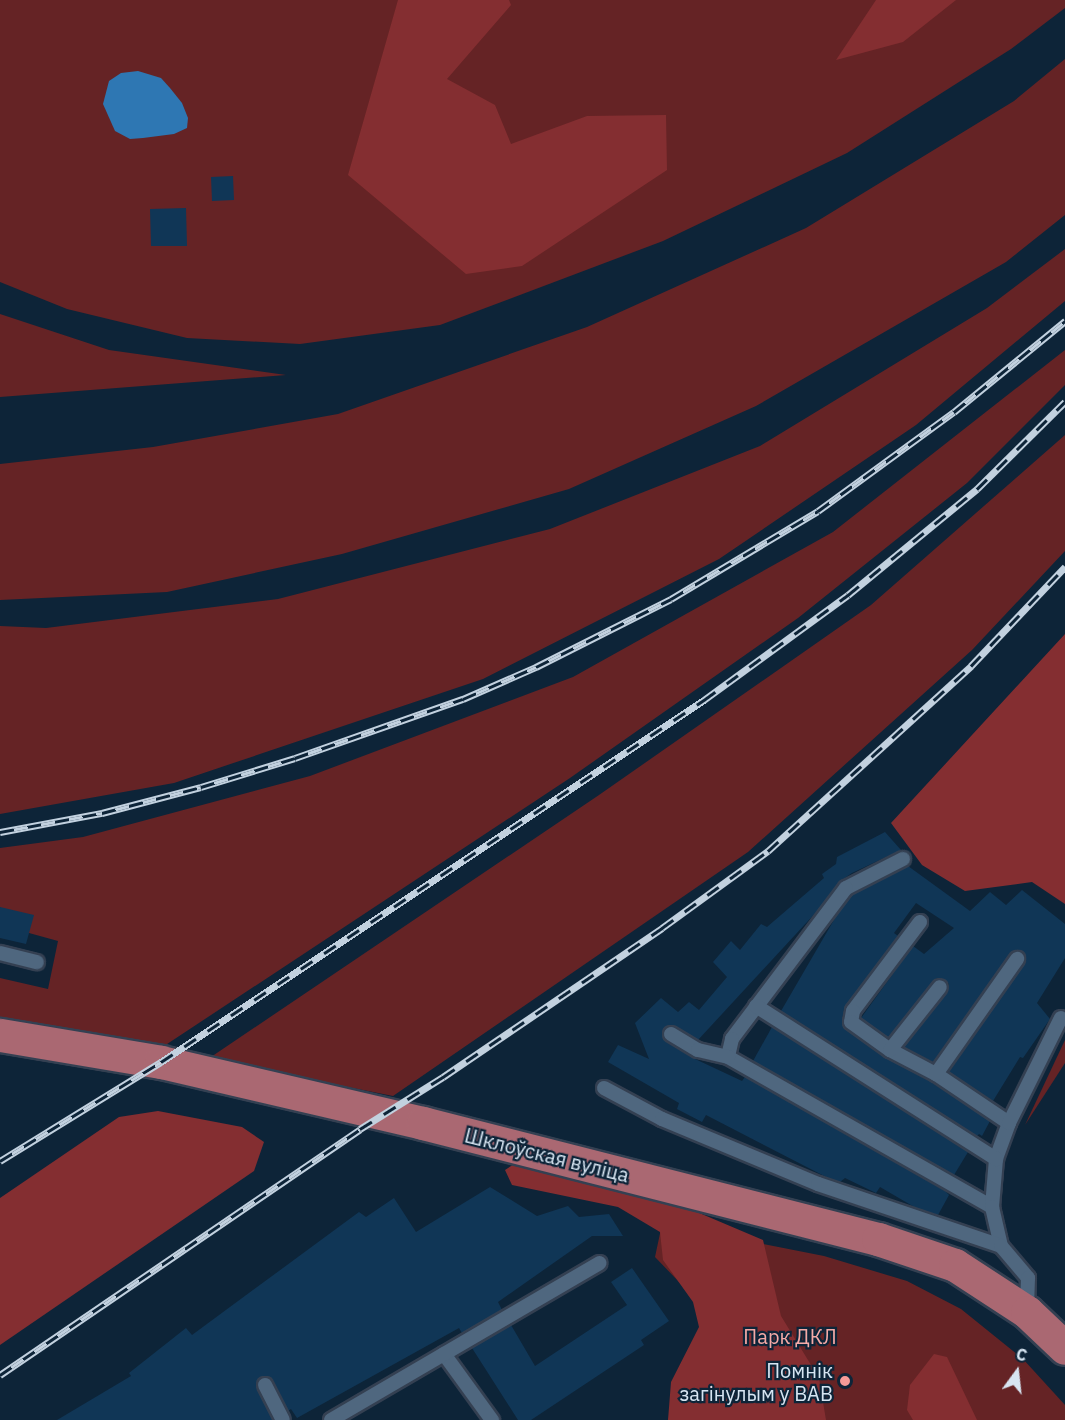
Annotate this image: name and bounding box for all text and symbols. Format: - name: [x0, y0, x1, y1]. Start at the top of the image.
- street label: Шклоўская вуліца: [462, 1123, 632, 1187]
- park label: Парк ДКЛ: [743, 1324, 837, 1348]
- north arrow: [987, 1342, 1047, 1402]
- text: С: [1014, 1344, 1029, 1366]
- place label: Помнік загінулым у ВАВ: [679, 1358, 833, 1405]
- marker: Помнік загінулым у ВАВ: [838, 1374, 852, 1388]

